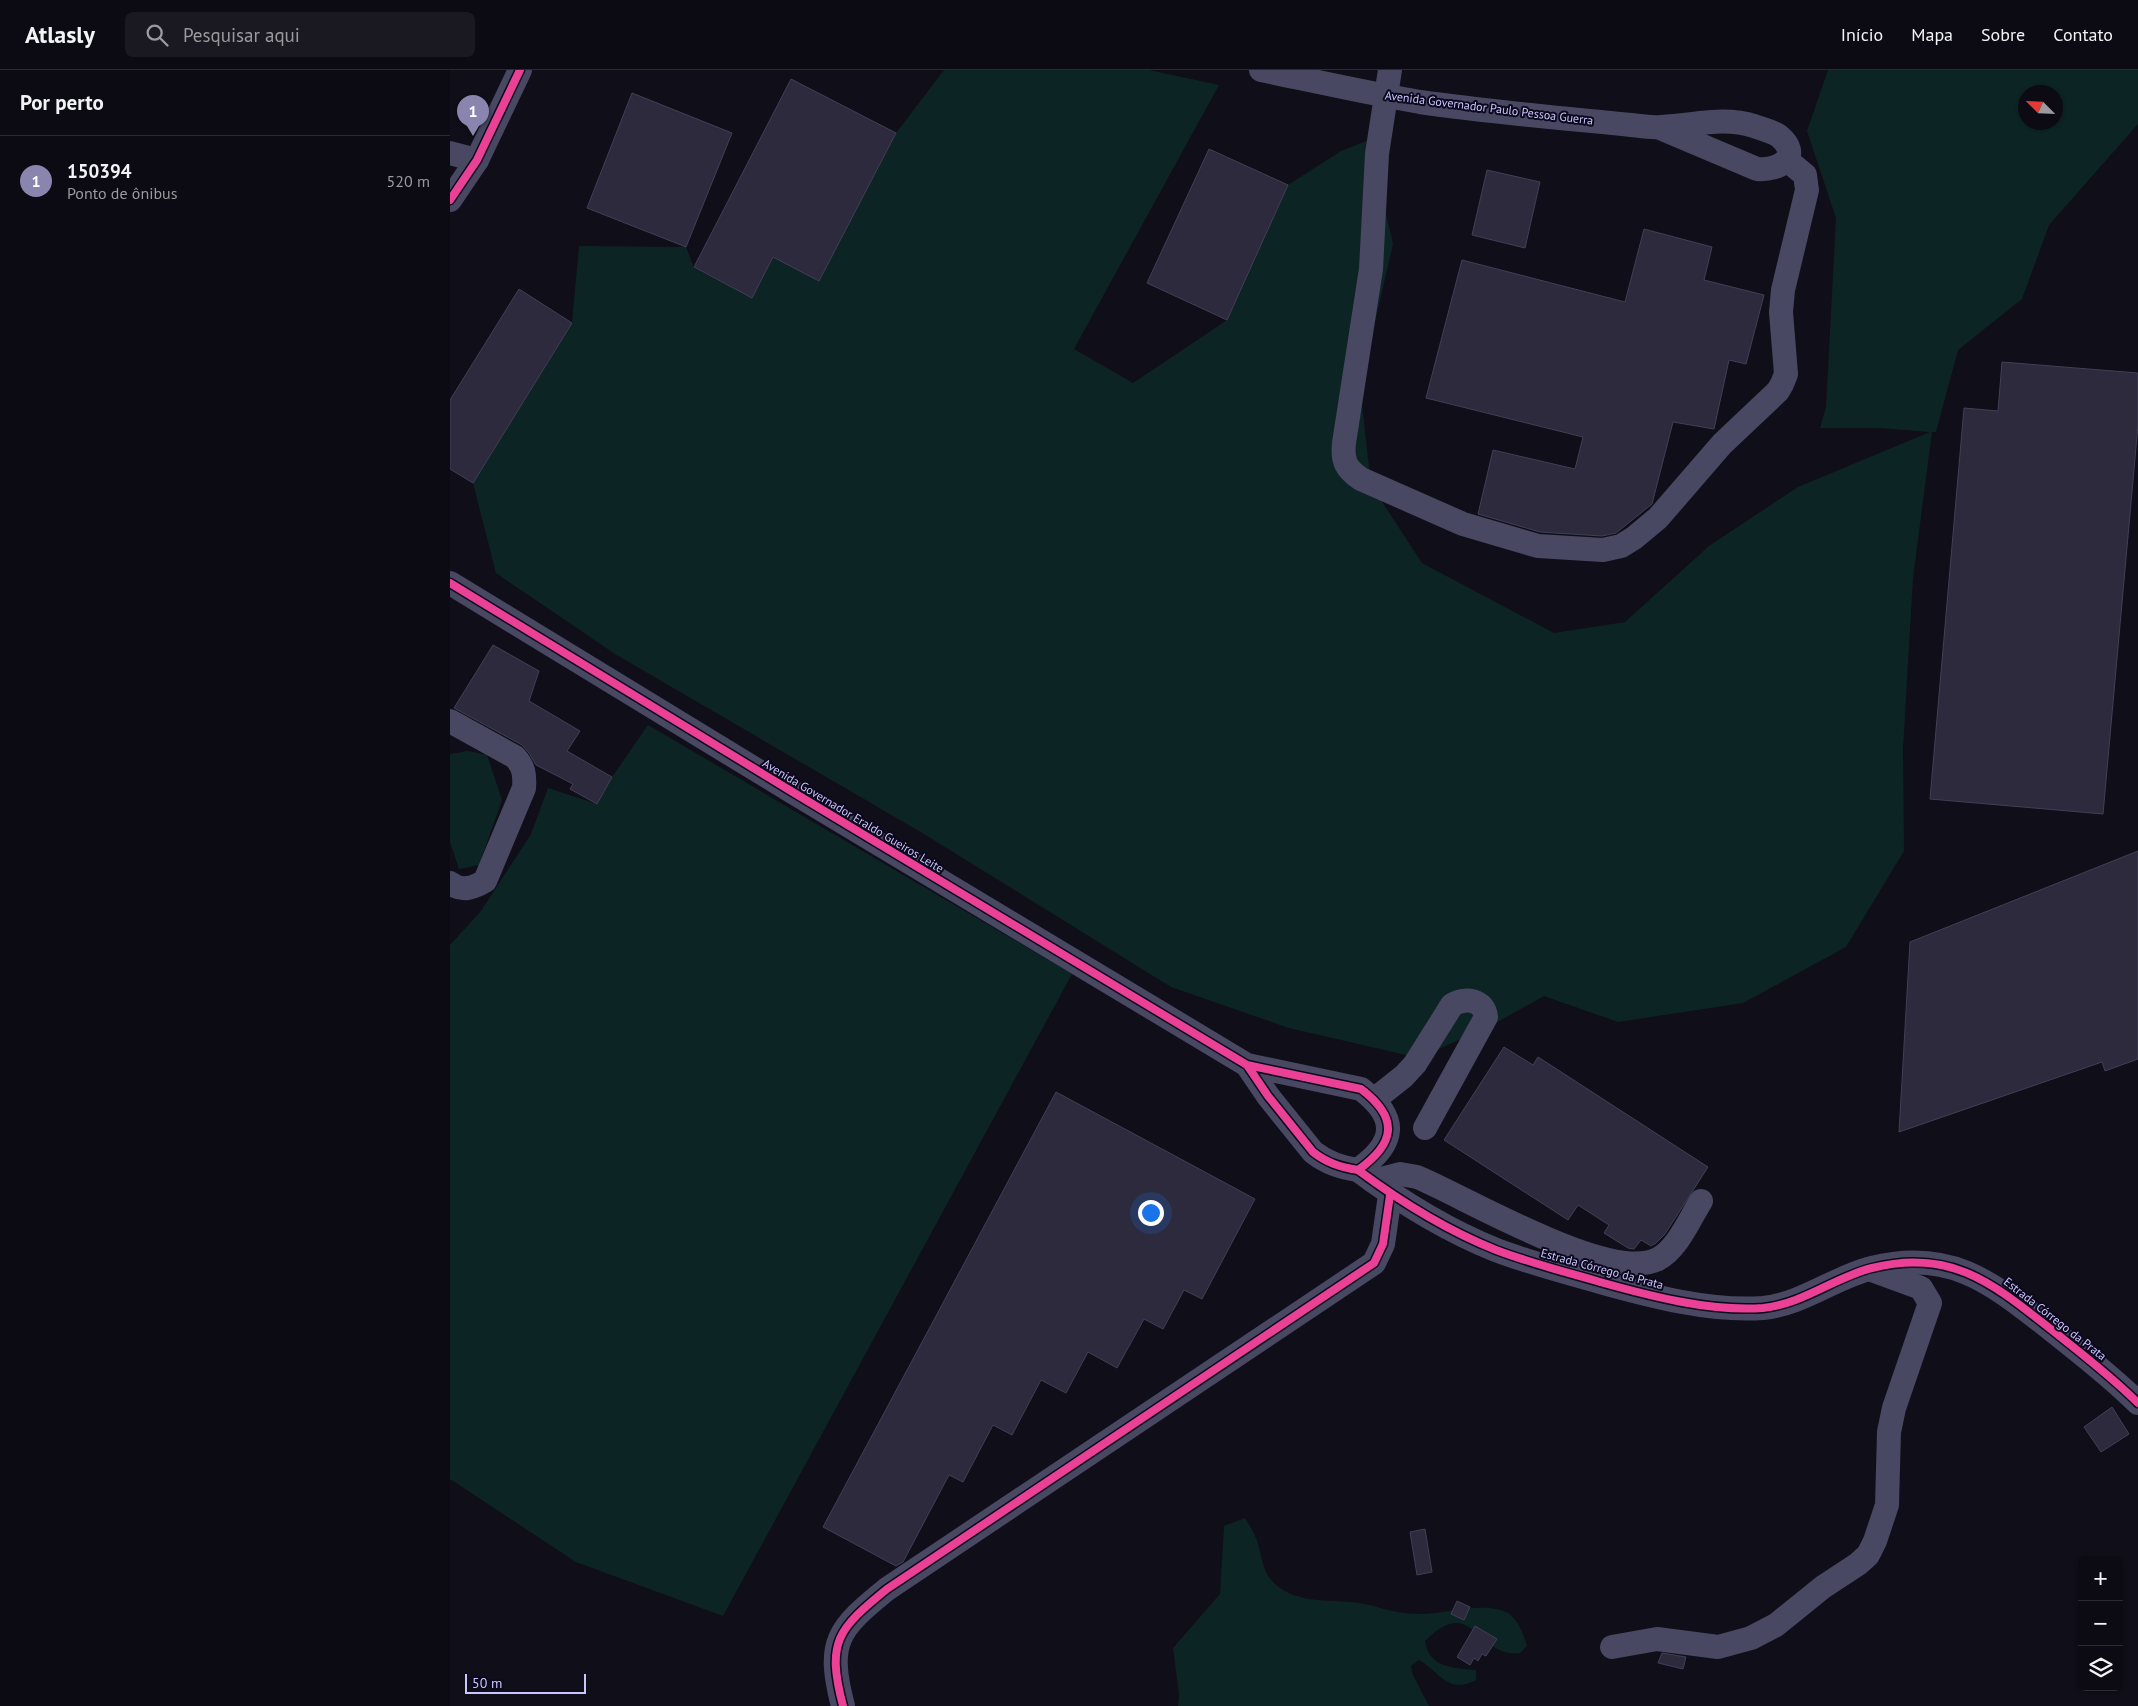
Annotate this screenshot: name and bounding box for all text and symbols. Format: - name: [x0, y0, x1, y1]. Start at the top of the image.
- search box: [125, 12, 475, 57]
- text: Atlasly: [25, 19, 95, 50]
- icon: search: [143, 21, 171, 49]
- text: Pesquisar aqui: [183, 23, 300, 47]
- text: Início: [1841, 23, 1883, 46]
- text: Mapa: [1911, 23, 1953, 46]
- text: Sobre: [1981, 23, 2025, 46]
- text: Contato: [2053, 23, 2113, 46]
- north arrow: [2018, 85, 2063, 130]
- street label: Avenida Governador Paulo Pessoa Guerra: [1384, 87, 1594, 128]
- text: Por perto: [20, 89, 104, 116]
- pin: 1: [457, 95, 489, 136]
- text: 150394: [67, 159, 132, 183]
- text: 1: [31, 171, 41, 191]
- text: 520 m: [387, 171, 430, 191]
- text: Ponto de ônibus: [67, 183, 177, 203]
- street label: Avenida Governador Eraldo Gueiros Leite: [760, 755, 947, 876]
- your location: [1138, 1200, 1164, 1226]
- street label: Estrada Córrego da Prata: [1539, 1245, 1665, 1292]
- street label: Estrada Córrego da Prata: [2001, 1274, 2110, 1363]
- map controls: [2078, 1556, 2123, 1691]
- button: +: [2078, 1556, 2123, 1601]
- button: −: [2078, 1601, 2123, 1646]
- button: layers: [2078, 1646, 2123, 1691]
- scale bar: [465, 1671, 586, 1694]
- text: 50 m: [472, 1674, 502, 1692]

